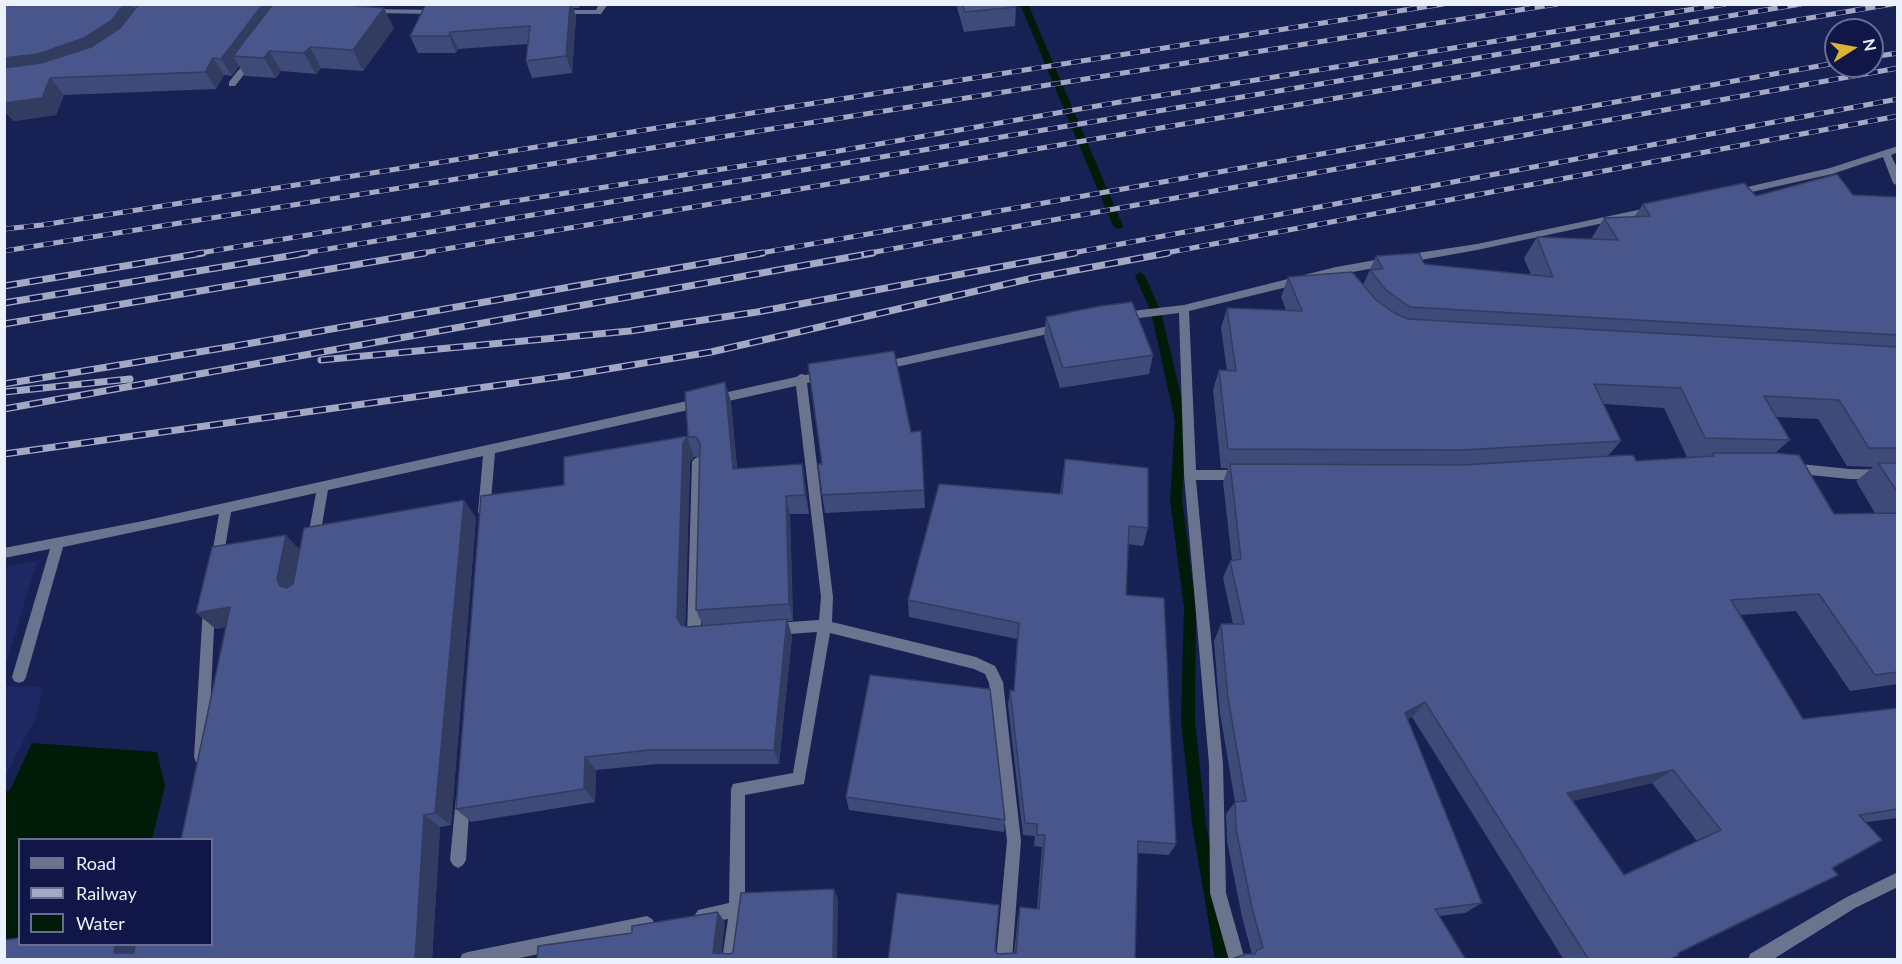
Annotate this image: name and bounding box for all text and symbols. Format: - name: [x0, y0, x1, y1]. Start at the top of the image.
- north arrow: [1824, 18, 1884, 78]
- text: N: [1860, 37, 1881, 53]
- legend: [18, 838, 213, 946]
- text: Road: [76, 852, 116, 874]
- text: Railway: [76, 882, 137, 904]
- text: Water: [76, 912, 125, 934]

